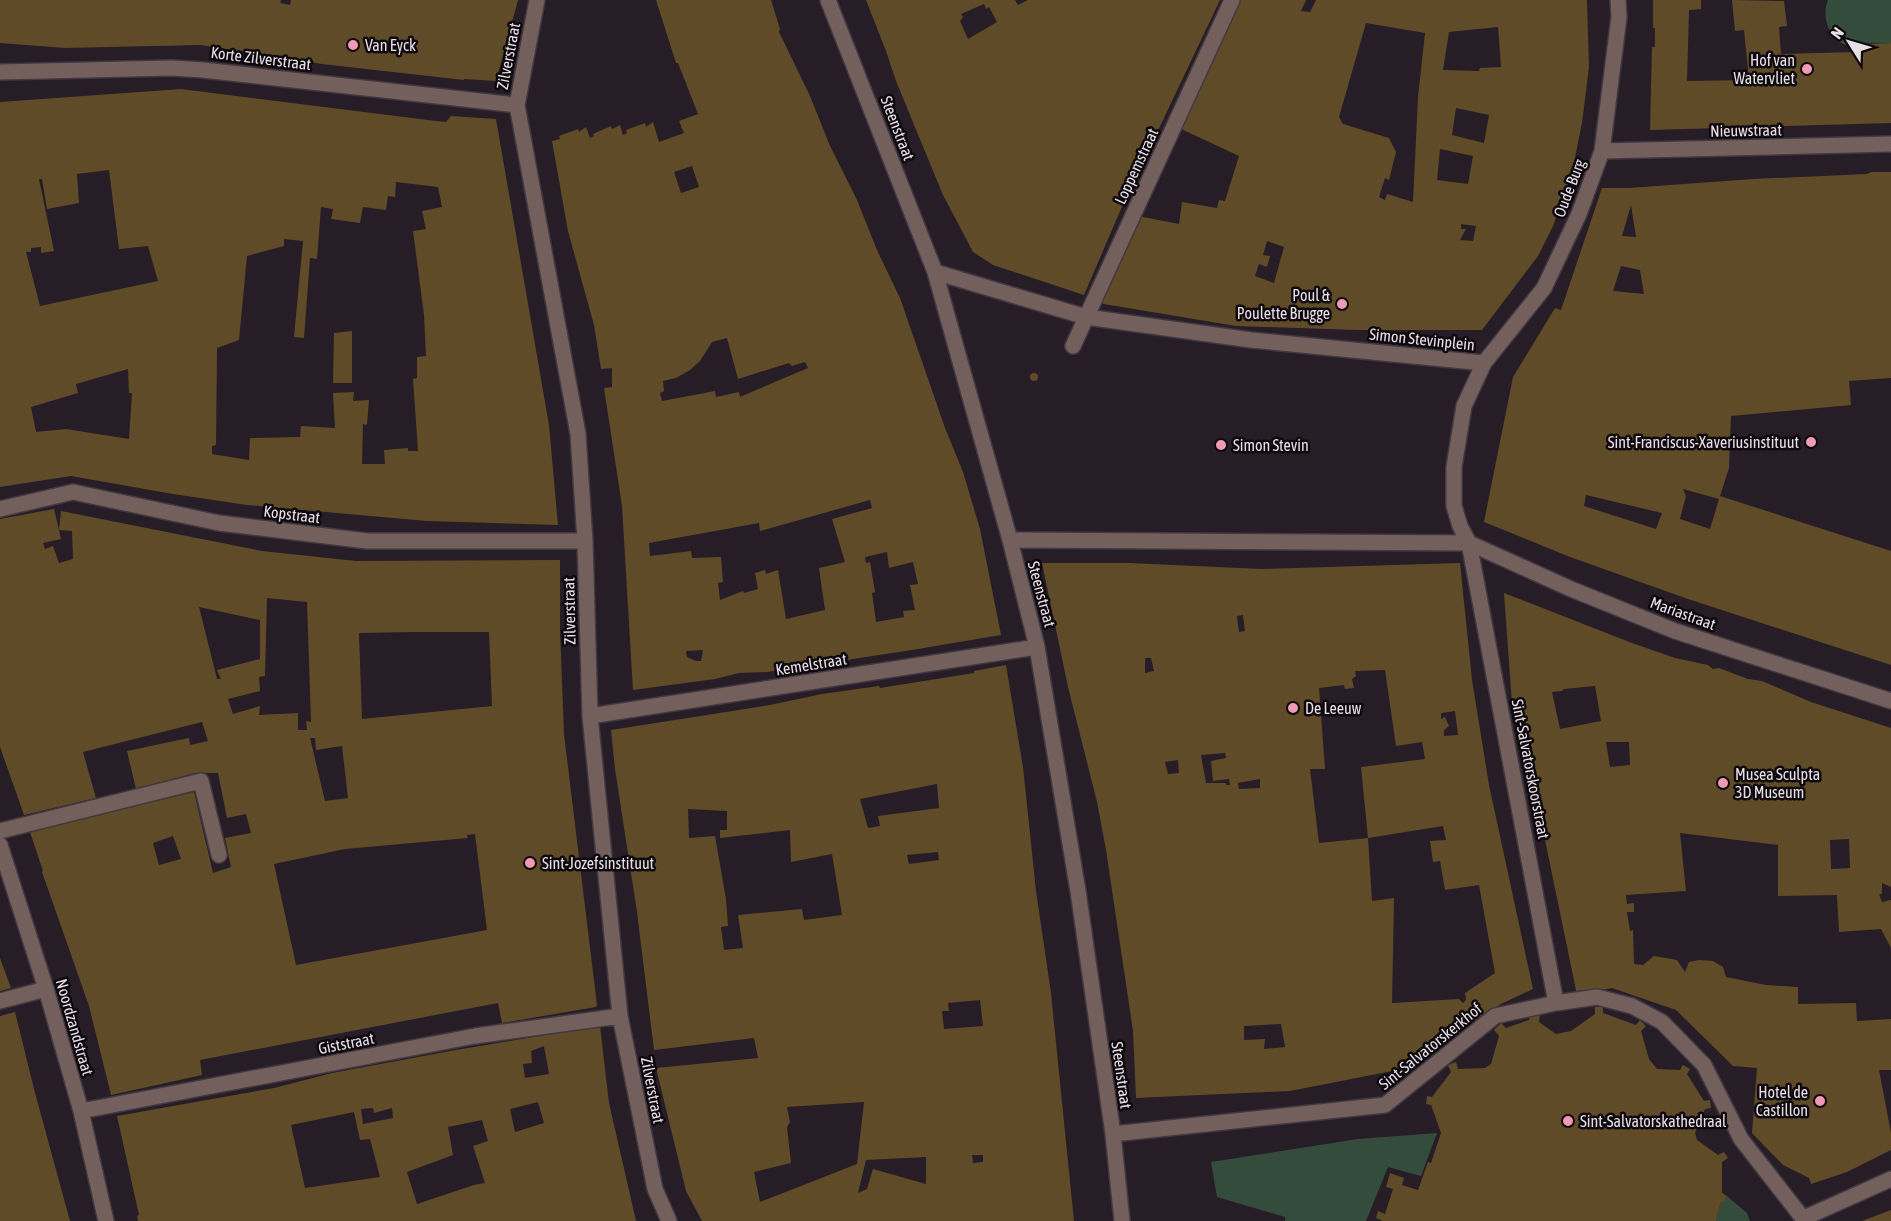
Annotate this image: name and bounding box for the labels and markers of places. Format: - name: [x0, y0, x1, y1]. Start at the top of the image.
- place label: Van Eyck: [365, 36, 416, 55]
- marker: Van Eyck: [346, 38, 360, 52]
- place label: Hof van Watervliet: [1734, 51, 1795, 87]
- marker: Hof van Watervliet: [1800, 62, 1814, 76]
- place label: Poul & Poulette Brugge: [1237, 286, 1331, 323]
- marker: Poul & Poulette Brugge: [1335, 297, 1349, 311]
- place label: Sint-Franciscus-Xaveriusinstituut: [1608, 433, 1799, 451]
- marker: Sint-Franciscus-Xaveriusinstituut: [1804, 435, 1818, 449]
- place label: Simon Stevin: [1233, 436, 1309, 454]
- marker: Simon Stevin: [1214, 438, 1228, 452]
- place label: De Leeuw: [1305, 699, 1362, 717]
- marker: De Leeuw: [1286, 701, 1300, 715]
- place label: Musea Sculpta 3D Museum: [1735, 765, 1820, 801]
- marker: Musea Sculpta 3D Museum: [1716, 776, 1730, 790]
- place label: Sint-Jozefsinstituut: [542, 854, 655, 872]
- marker: Sint-Jozefsinstituut: [523, 856, 537, 870]
- place label: Hotel de Castillon: [1756, 1083, 1808, 1119]
- marker: Hotel de Castillon: [1813, 1094, 1827, 1108]
- place label: Sint-Salvatorskathedraal: [1580, 1112, 1727, 1130]
- marker: Sint-Salvatorskathedraal: [1561, 1114, 1575, 1128]

